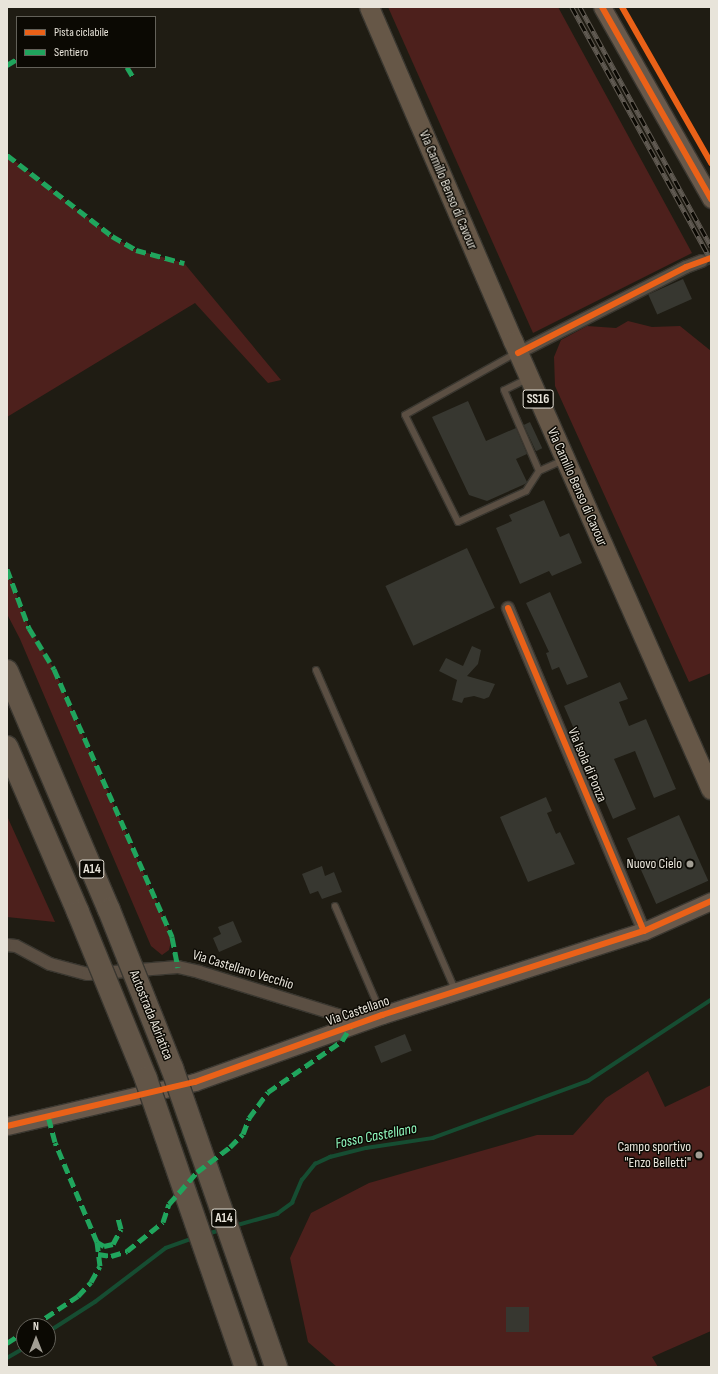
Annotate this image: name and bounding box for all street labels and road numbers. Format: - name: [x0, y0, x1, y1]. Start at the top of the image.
- street label: Via Camillo Benso di Cavour: [415, 128, 481, 252]
- road number: SS16: [522, 388, 554, 410]
- street label: Via Camillo Benso di Cavour: [543, 425, 611, 549]
- street label: Via Isola di Ponza: [564, 725, 610, 805]
- road number: A14: [79, 858, 105, 880]
- street label: Via Castellano Vecchio: [190, 947, 296, 993]
- street label: Autostrada Adriatica: [125, 968, 177, 1062]
- street label: Via Castellano: [324, 992, 392, 1030]
- road number: A14: [211, 1207, 237, 1229]

